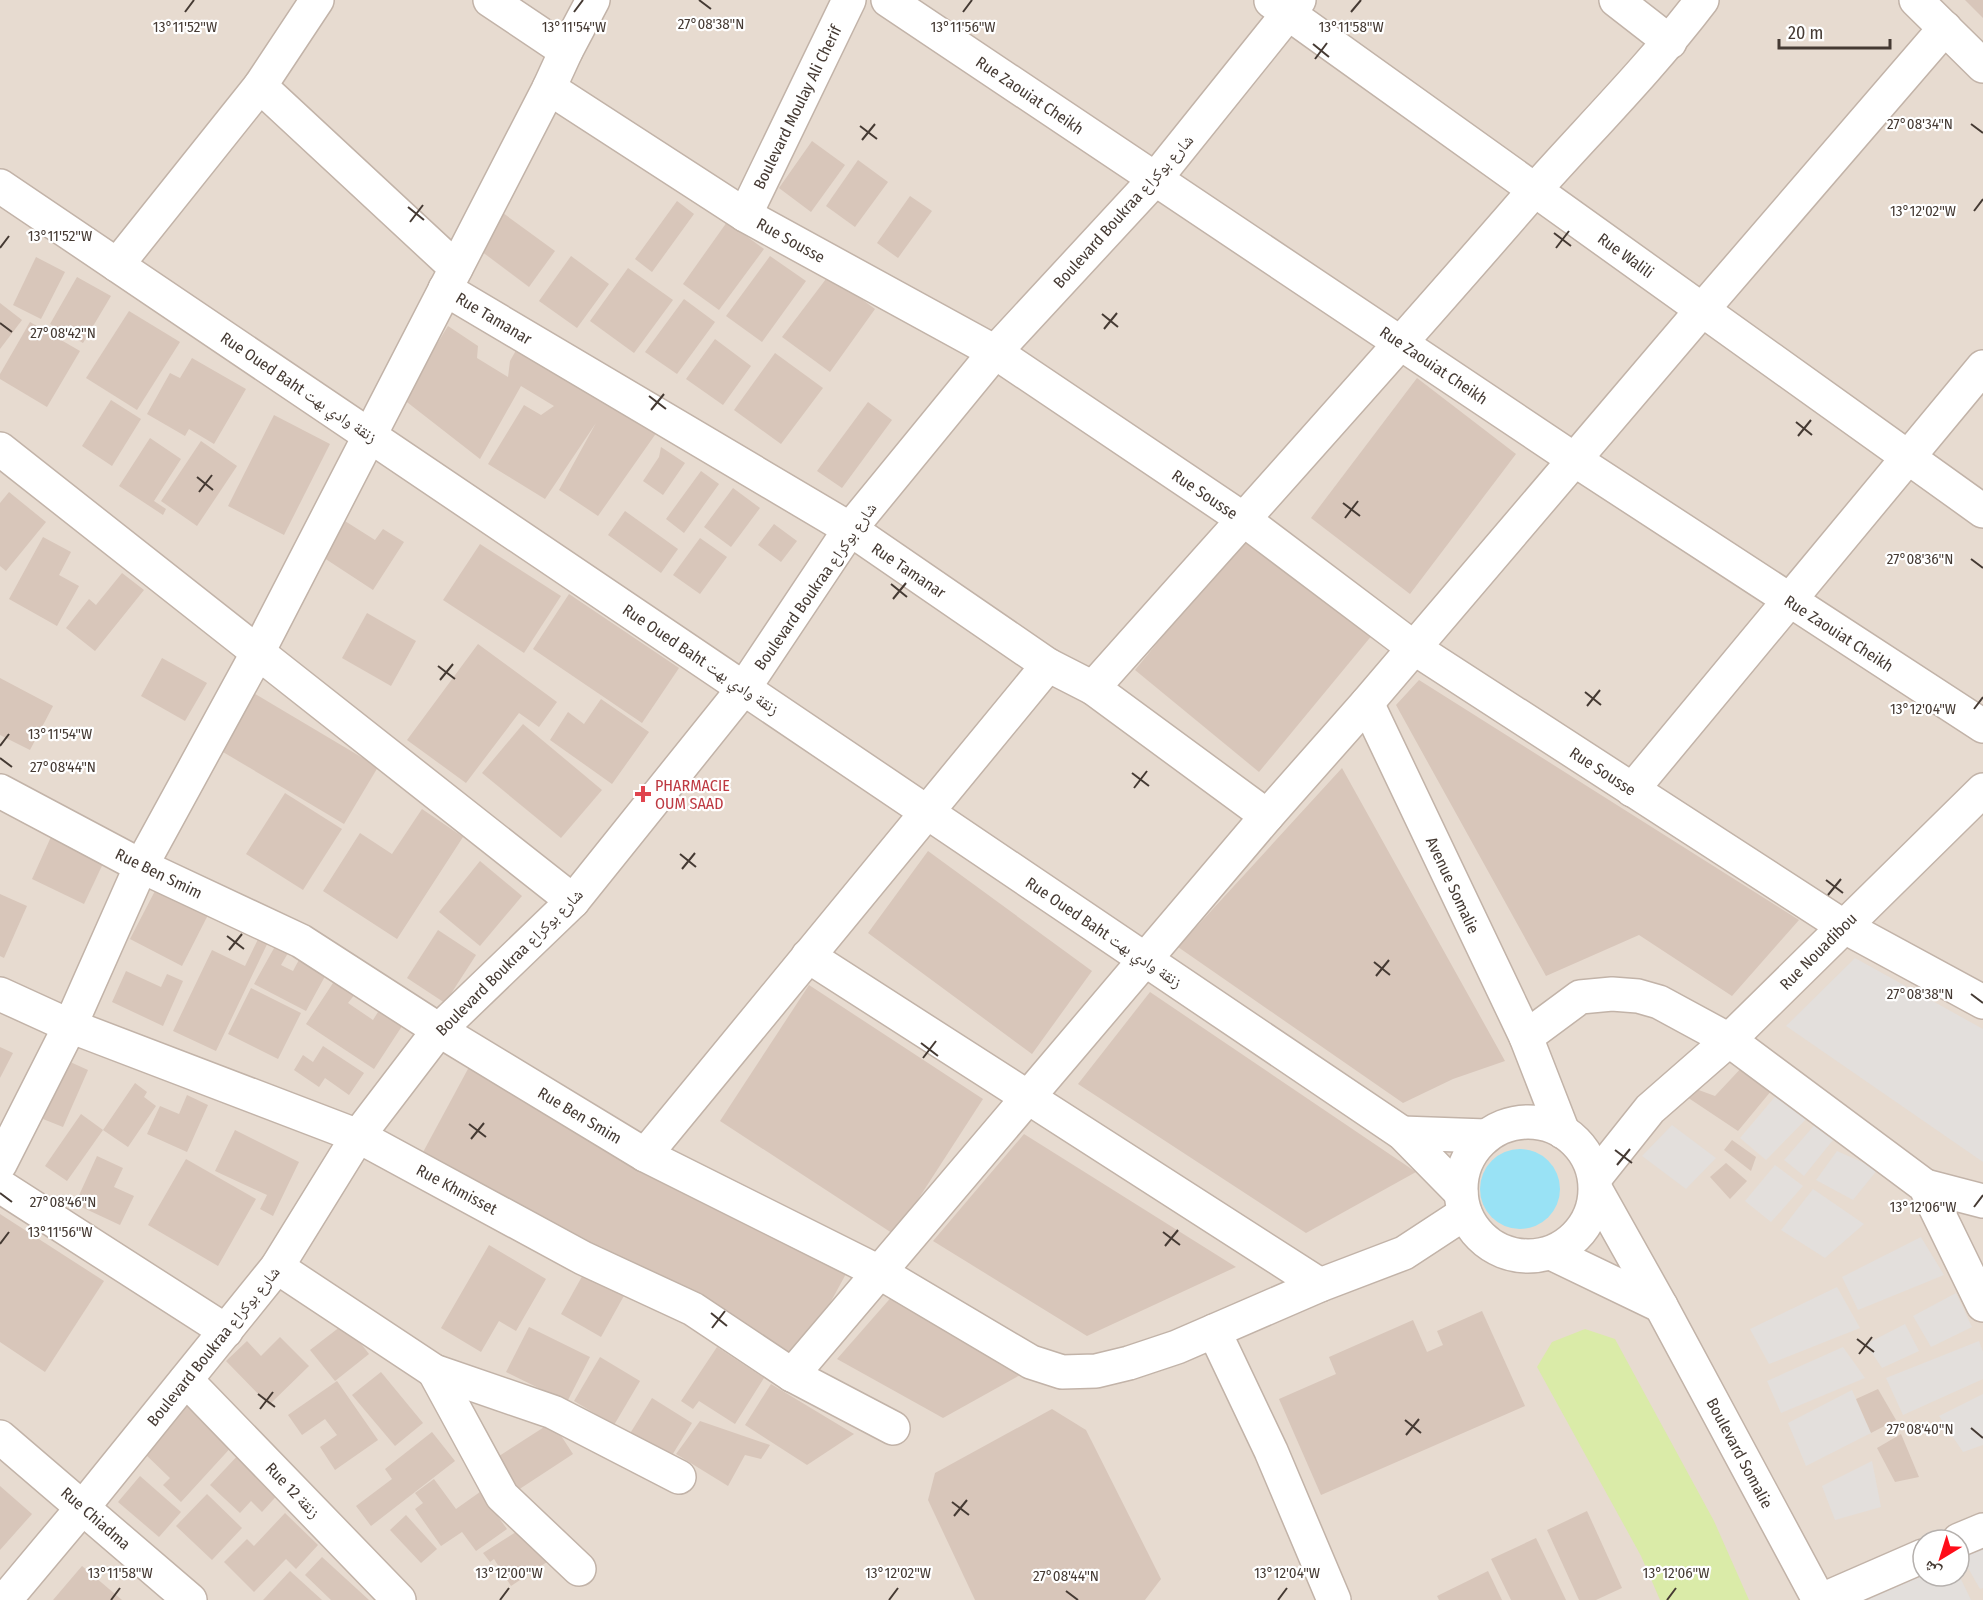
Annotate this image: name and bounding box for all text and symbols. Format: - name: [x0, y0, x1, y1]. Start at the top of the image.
- scale bar: [1779, 12, 1890, 50]
- text: 27°08'38"N: [678, 15, 744, 33]
- text: 13°11'52"W: [153, 18, 217, 36]
- text: 13°11'54"W: [542, 18, 606, 36]
- text: 13°11'56"W: [930, 18, 996, 36]
- text: 13°11'58"W: [1318, 18, 1384, 36]
- street label: Boulevard Moulay Ali Cherif: [750, 21, 846, 192]
- text: 20 m: [1788, 22, 1823, 44]
- street label: Rue Zaouiat Cheikh: [972, 52, 1087, 138]
- text: 27°08'34"N: [1887, 115, 1953, 133]
- street label: Boulevard Boukraa شارع بوكراع: [1049, 131, 1198, 293]
- text: 13°12'02"W: [1890, 202, 1956, 220]
- street label: Rue Sousse: [753, 214, 828, 267]
- text: 13°11'52"W: [28, 227, 92, 245]
- street label: Rue Walili: [1594, 229, 1657, 282]
- street label: Rue Tamanar: [452, 288, 536, 349]
- street label: Rue Zaouiat Cheikh: [1376, 322, 1491, 408]
- text: 27°08'42"N: [30, 324, 96, 342]
- street label: Rue Oued Baht زنقة وادي بهت: [215, 328, 380, 449]
- street label: Rue Sousse: [1168, 466, 1241, 523]
- street label: Boulevard Boukraa شارع بوكراع: [750, 499, 881, 674]
- street label: Rue Tamanar: [868, 539, 950, 602]
- text: 27°08'36"N: [1887, 550, 1953, 568]
- street label: Rue Zaouiat Cheikh: [1781, 591, 1897, 676]
- street label: Rue Oued Baht زنقة وادي بهت: [617, 600, 782, 721]
- text: 13°12'04"W: [1890, 700, 1956, 718]
- text: 13°11'54"W: [28, 725, 92, 743]
- street label: Rue Sousse: [1566, 743, 1639, 800]
- text: 27°08'44"N: [30, 758, 96, 776]
- place label: PHARMACIE OUM SAAD: [655, 776, 730, 813]
- marker: PHARMACIE OUM SAAD: [636, 787, 650, 801]
- street label: Avenue Somalie: [1422, 834, 1483, 937]
- street label: Rue Ben Smim: [112, 844, 205, 903]
- street label: Rue Oued Baht زنقة وادي بهت: [1020, 873, 1185, 994]
- street label: Boulevard Boukraa شارع بوكراع: [432, 885, 587, 1040]
- street label: Rue Nouadibou: [1776, 909, 1861, 994]
- text: 27°08'38"N: [1887, 985, 1953, 1003]
- street label: Rue Ben Smim: [534, 1083, 625, 1148]
- street label: Rue Khmisset: [413, 1160, 501, 1219]
- text: 27°08'46"N: [30, 1193, 96, 1211]
- text: 13°12'06"W: [1890, 1198, 1956, 1216]
- text: 13°11'56"W: [27, 1223, 93, 1241]
- street label: Boulevard Boukraa شارع بوكراع: [143, 1263, 284, 1431]
- street label: Boulevard Somalie: [1702, 1395, 1777, 1512]
- text: 27°08'40"N: [1887, 1420, 1954, 1438]
- street label: Rue 12 زنقة: [262, 1459, 324, 1522]
- street label: Rue Chiadma: [57, 1483, 134, 1554]
- north arrow: [1911, 1528, 1971, 1588]
- text: ش: [1920, 1557, 1945, 1582]
- text: 13°11'58"W: [87, 1564, 153, 1582]
- text: 13°12'00"W: [475, 1564, 543, 1582]
- text: 13°12'02"W: [865, 1564, 931, 1582]
- text: 13°12'04"W: [1254, 1564, 1320, 1582]
- text: 13°12'06"W: [1643, 1564, 1709, 1582]
- text: 27°08'44"N: [1033, 1567, 1099, 1585]

